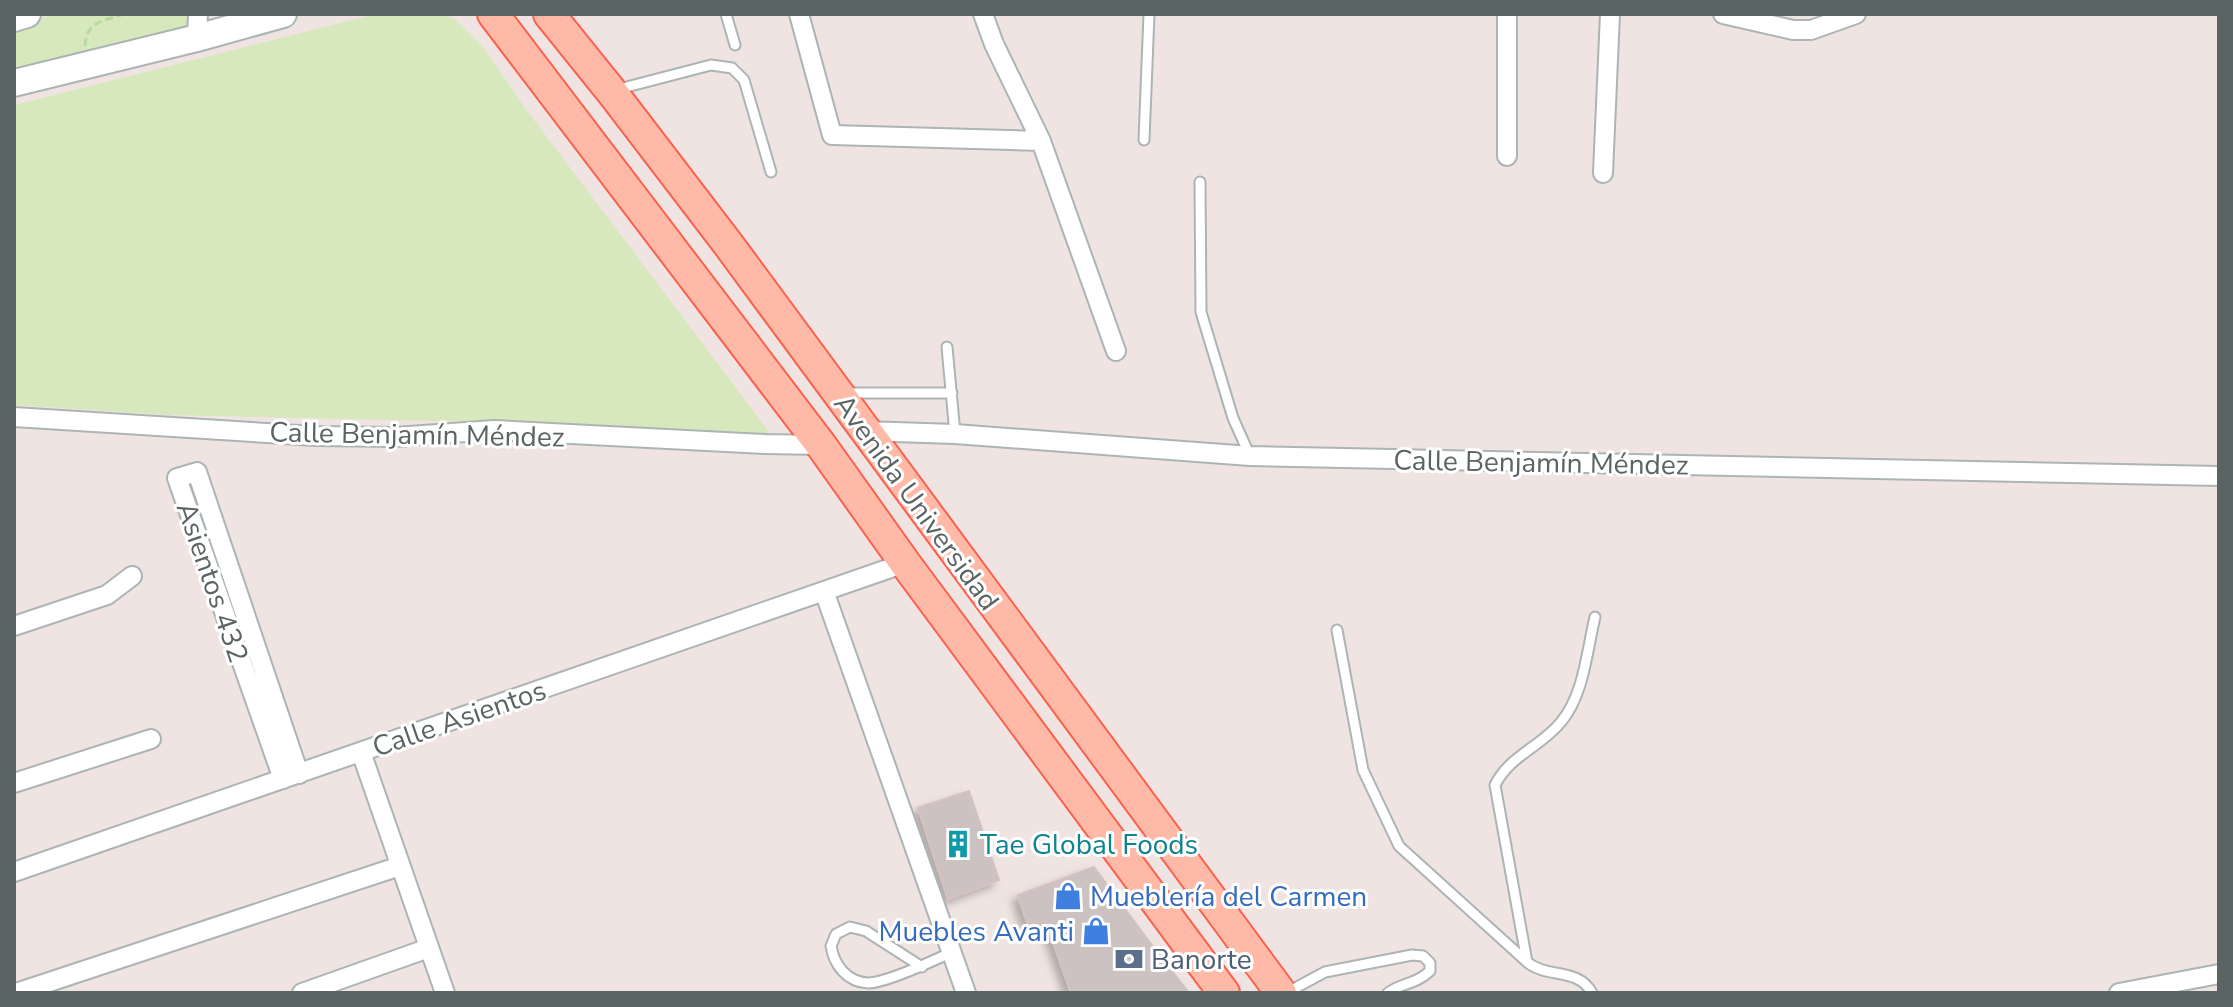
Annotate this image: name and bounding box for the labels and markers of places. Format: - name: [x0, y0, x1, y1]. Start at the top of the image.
- place label: Tae Global Foods: [980, 826, 1198, 864]
- building icon: Tae Global Foods: [943, 829, 973, 859]
- place label: Mueblería del Carmen: [1090, 878, 1367, 916]
- shop icon: Mueblería del Carmen: [1053, 881, 1083, 911]
- place label: Muebles Avanti: [879, 913, 1074, 951]
- shop icon: Muebles Avanti: [1081, 916, 1111, 946]
- place label: Banorte: [1151, 941, 1252, 979]
- bank icon: Banorte: [1114, 944, 1144, 974]

